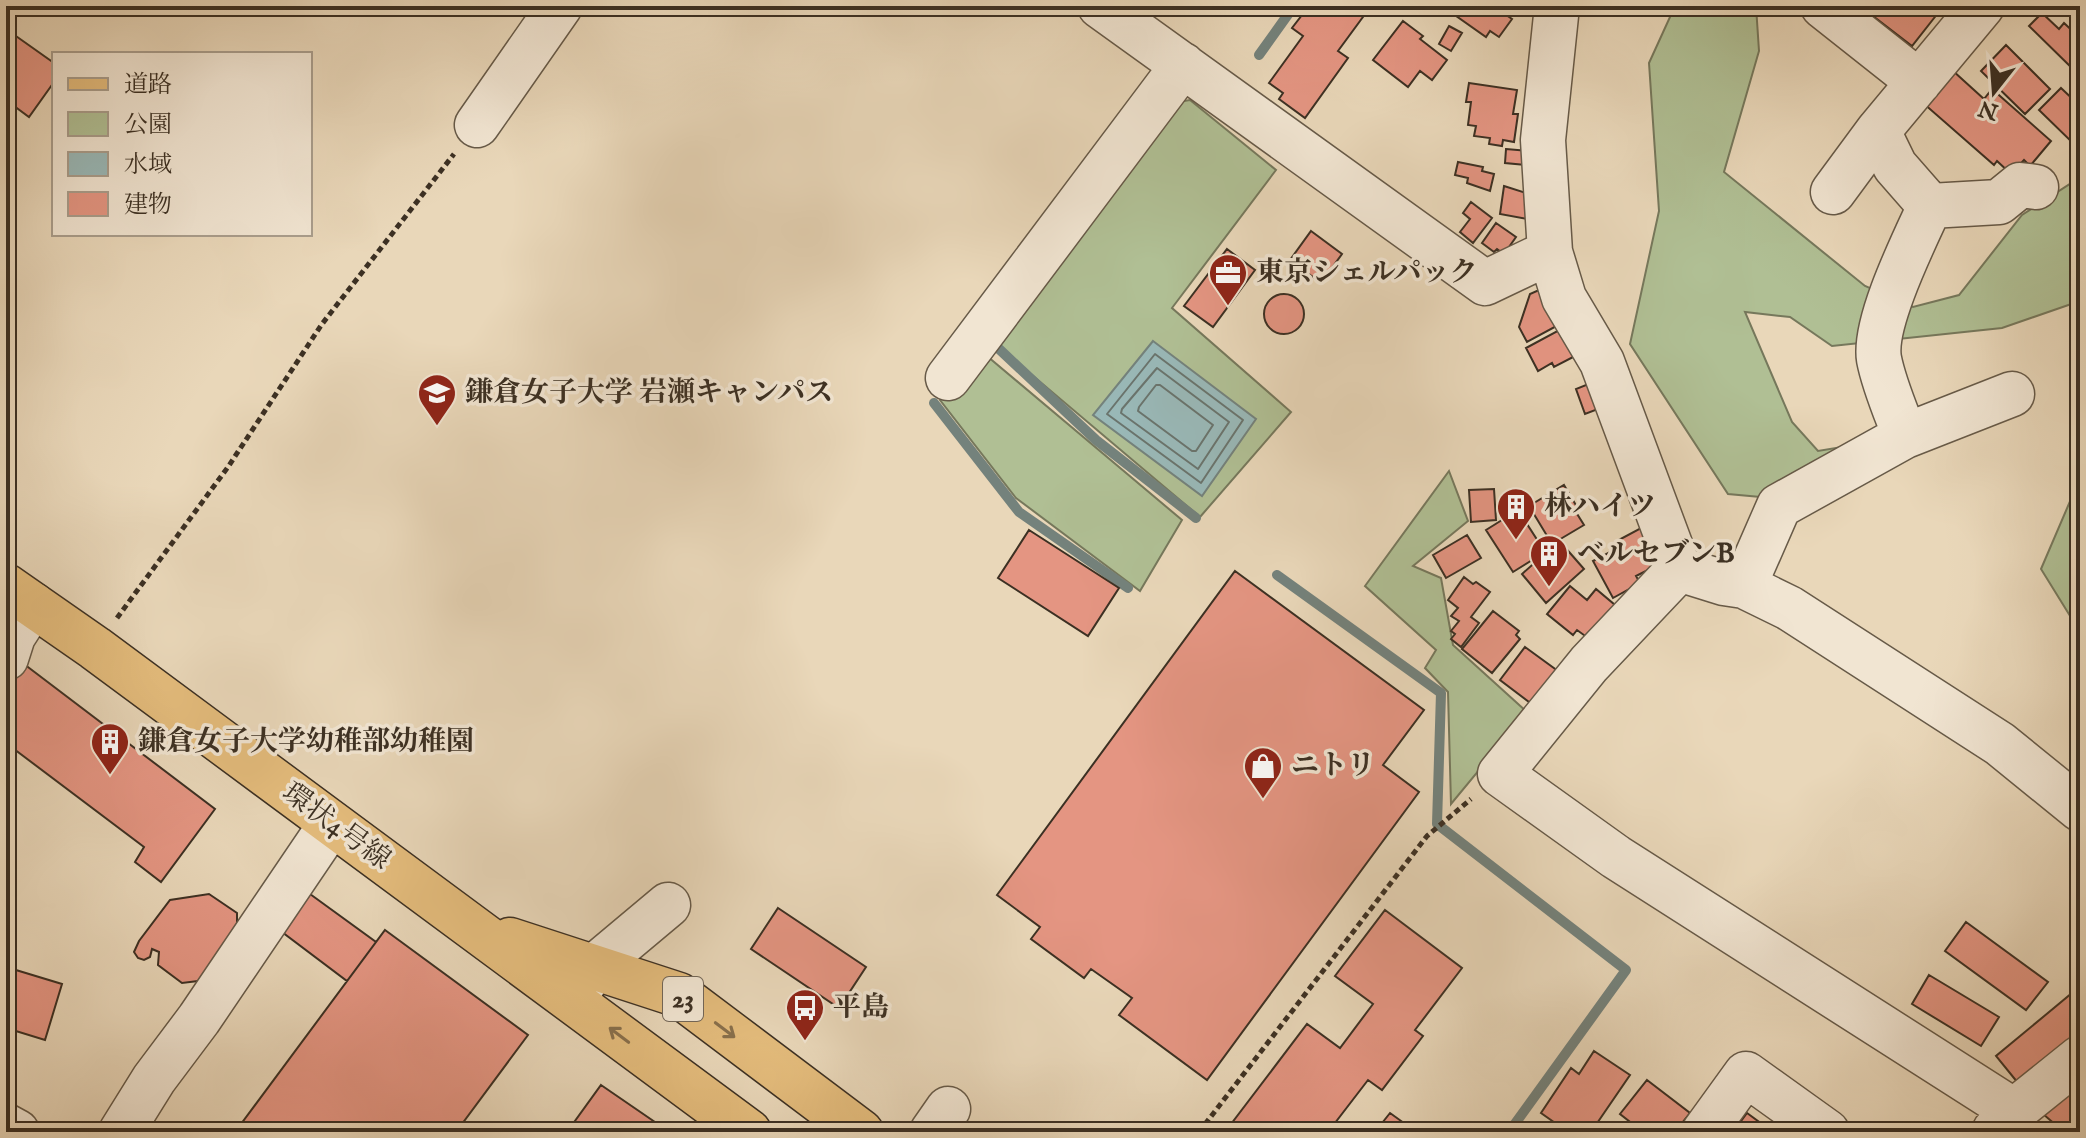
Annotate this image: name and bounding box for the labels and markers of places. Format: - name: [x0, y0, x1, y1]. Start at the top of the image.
- office icon: 東京シェルパック: [1207, 252, 1249, 307]
- place label: 東京シェルパック: [1256, 256, 1477, 291]
- school or university icon: 鎌倉女子大学 岩瀬キャンパス: [416, 372, 458, 427]
- place label: 鎌倉女子大学 岩瀬キャンパス: [465, 376, 833, 411]
- building icon: 林ハイツ: [1495, 486, 1537, 541]
- place label: 林ハイツ: [1544, 490, 1656, 525]
- building icon: ベルセブンB: [1528, 533, 1570, 588]
- place label: ベルセブンB: [1577, 537, 1734, 572]
- building icon: 鎌倉女子大学幼稚部幼稚園: [89, 721, 131, 776]
- place label: 鎌倉女子大学幼稚部幼稚園: [138, 725, 474, 760]
- shop icon: ニトリ: [1242, 745, 1284, 800]
- place label: ニトリ: [1291, 749, 1375, 784]
- bus stop icon: 平島: [784, 987, 826, 1042]
- place label: 平島: [833, 991, 889, 1026]

